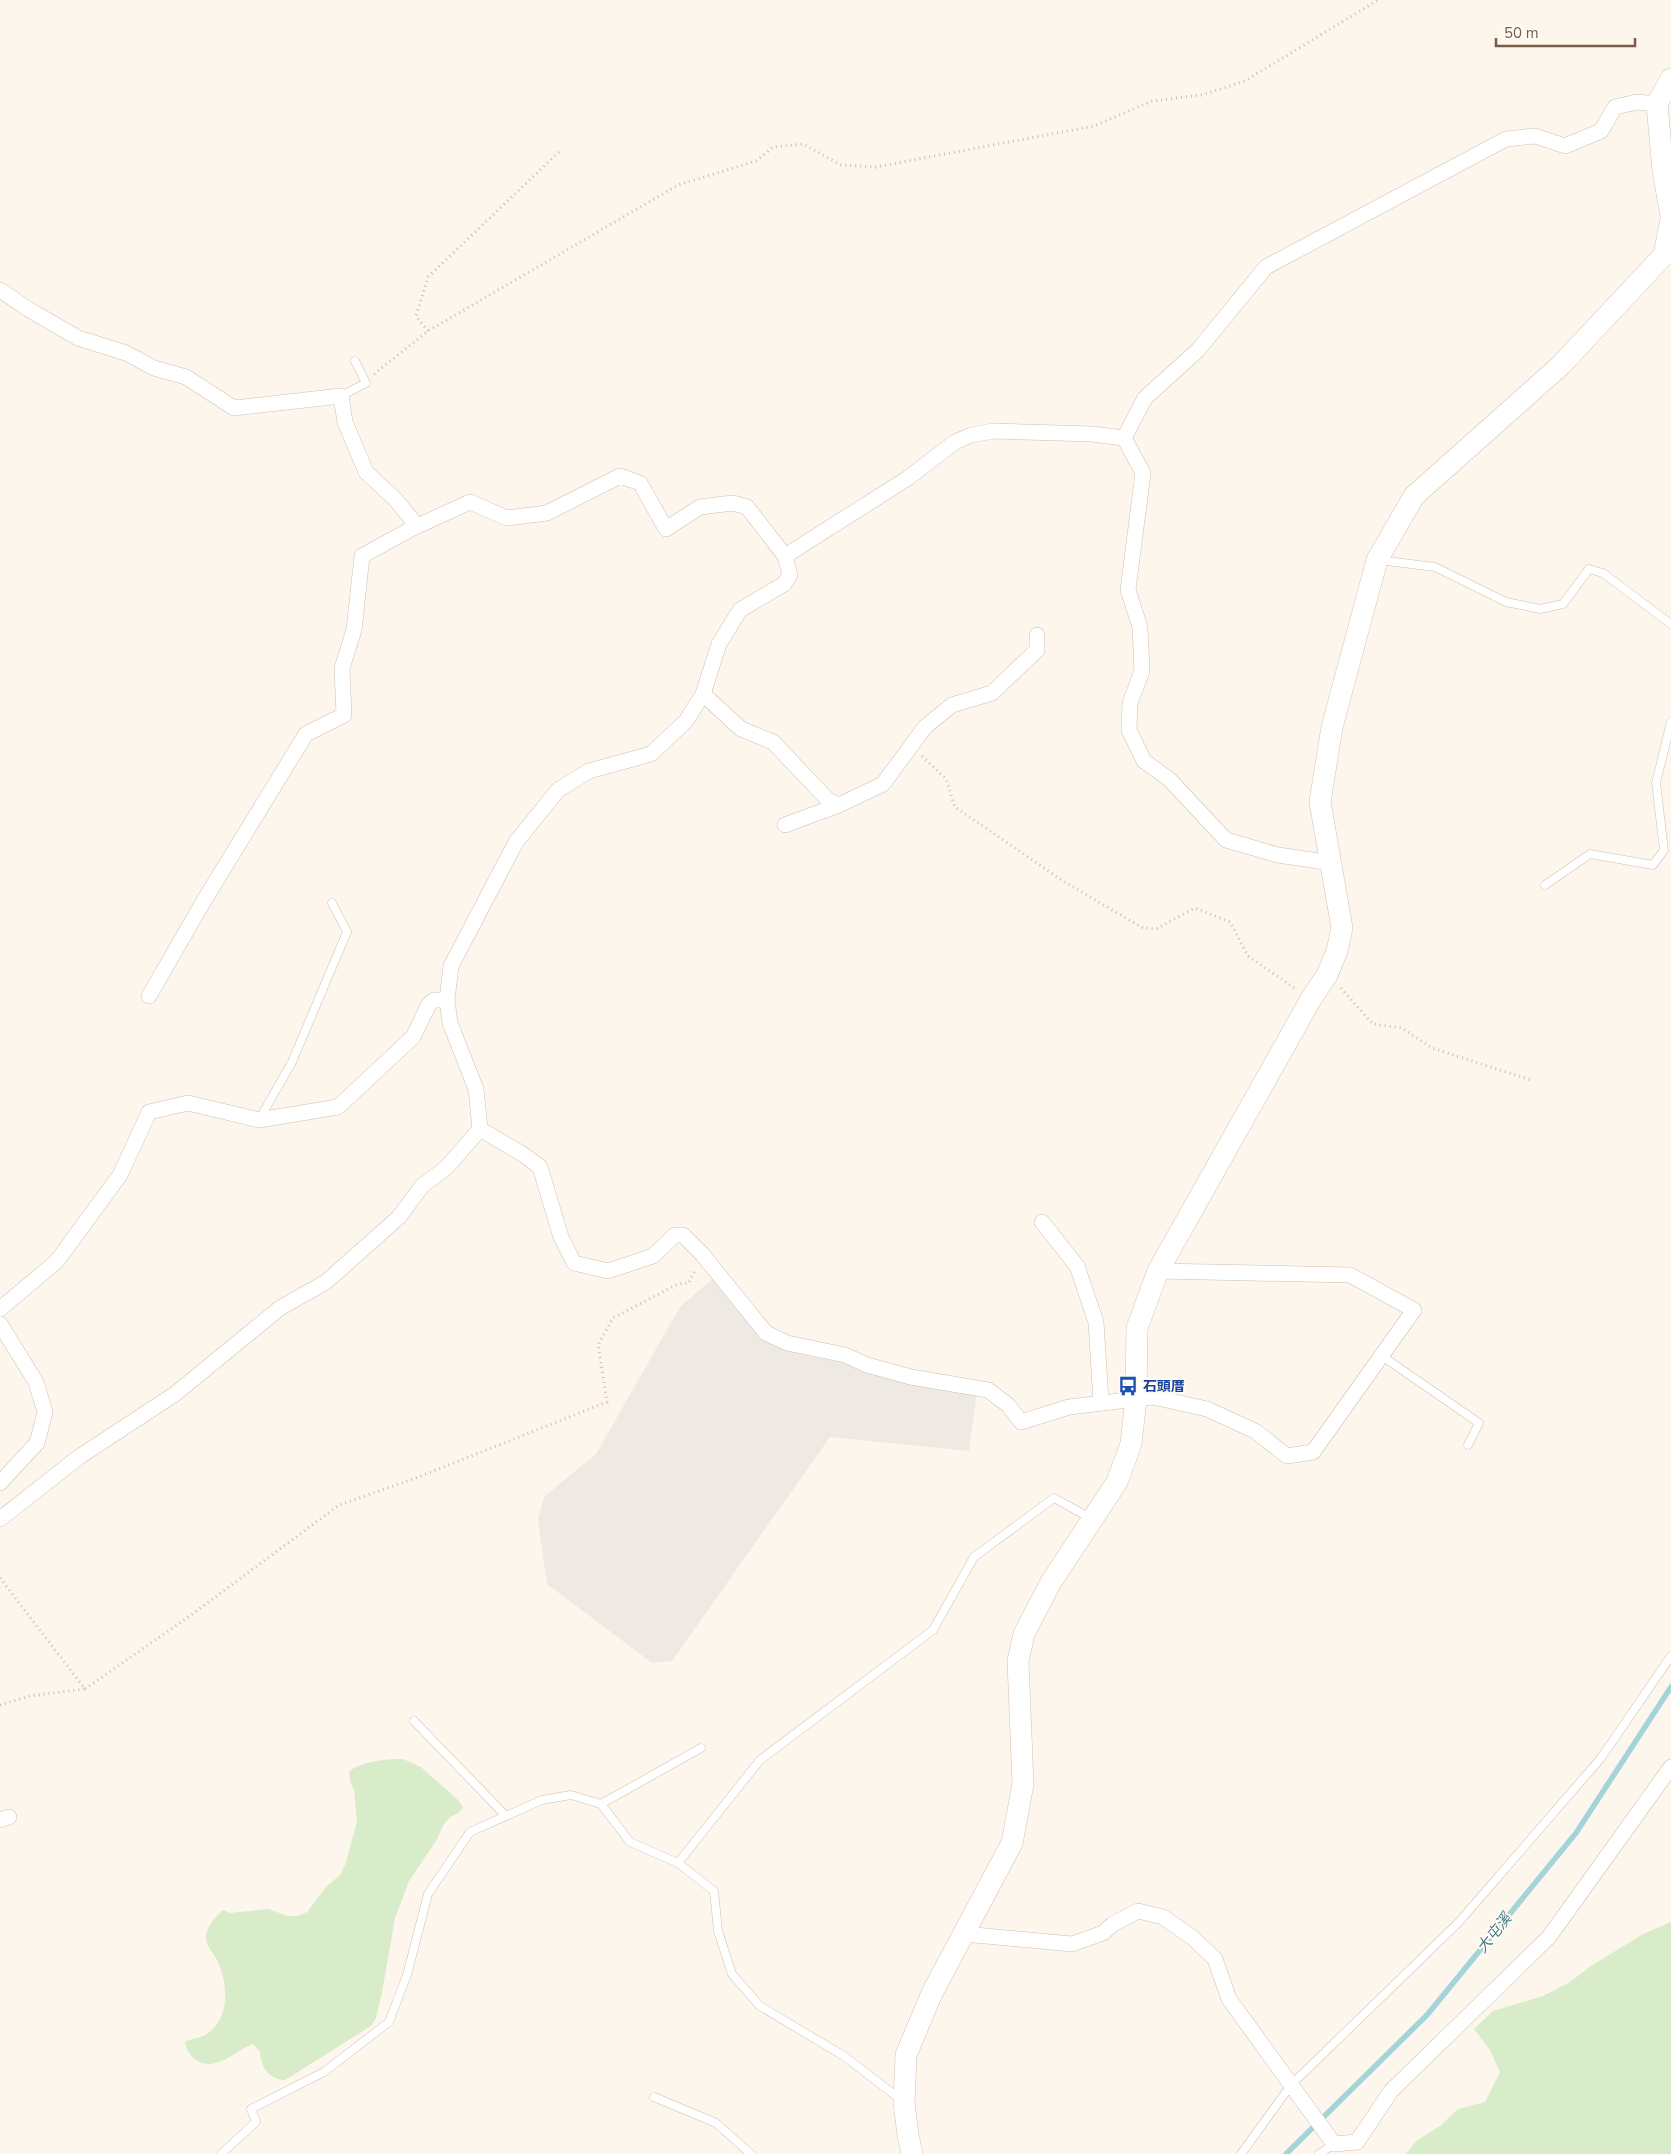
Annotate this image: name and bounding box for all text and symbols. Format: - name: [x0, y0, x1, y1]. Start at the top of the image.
- scale bar: [1496, 15, 1635, 47]
- text: 50 m: [1504, 23, 1539, 43]
- bus stop icon: 石頭厝: [1117, 1375, 1139, 1397]
- place label: 石頭厝: [1143, 1377, 1185, 1396]
- water label: 大屯溪: [1472, 1908, 1517, 1957]

